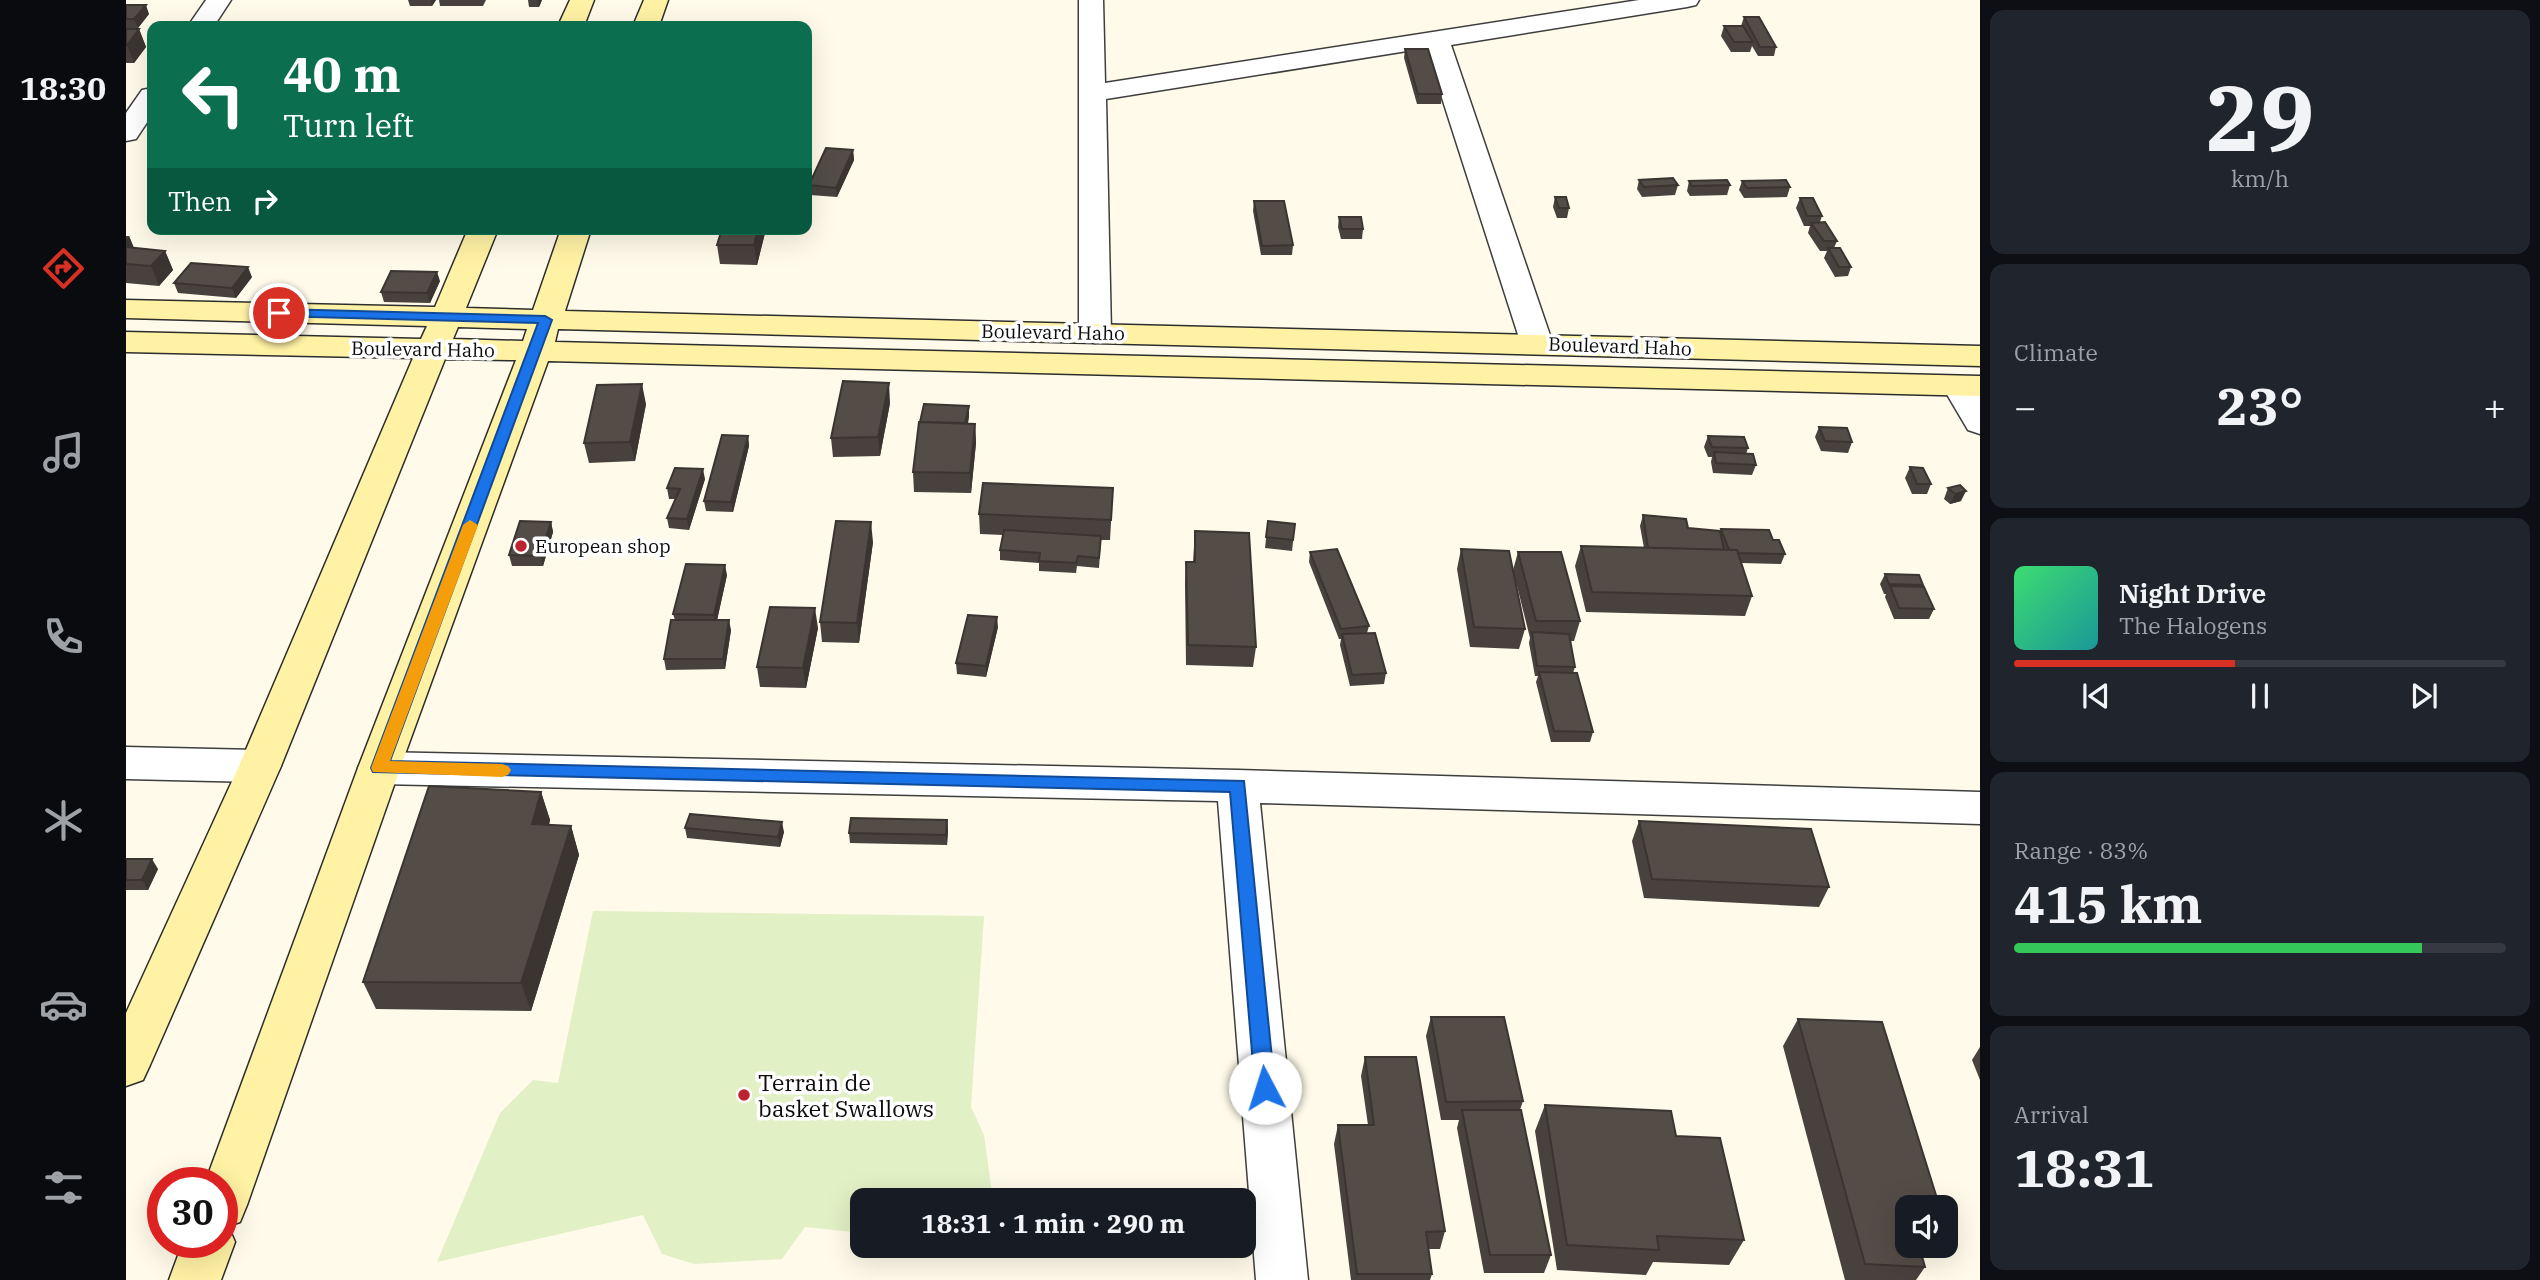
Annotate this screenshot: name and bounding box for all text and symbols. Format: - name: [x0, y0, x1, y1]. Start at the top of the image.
- text: 40 m: [283, 42, 401, 105]
- icon: left: [168, 49, 259, 140]
- text: 29: [2205, 58, 2315, 176]
- text: 18:30: [20, 67, 106, 109]
- text: Turn left: [283, 104, 414, 146]
- text: km/h: [2231, 163, 2289, 193]
- icon: right: [246, 182, 284, 220]
- text: Then: [168, 184, 232, 218]
- icon: directions: [39, 244, 88, 293]
- pin: [249, 283, 309, 343]
- icon: arrive: [260, 294, 298, 332]
- street label: Boulevard Haho: [981, 319, 1125, 345]
- street label: Boulevard Haho: [1548, 332, 1692, 360]
- street label: Boulevard Haho: [351, 336, 495, 362]
- text: Climate: [2014, 337, 2098, 367]
- text: 23°: [2217, 372, 2303, 439]
- text: −: [2014, 382, 2037, 431]
- text: +: [2483, 382, 2506, 431]
- icon: music: [39, 428, 88, 477]
- place label: European shop: [535, 534, 671, 558]
- marker: European shop: [513, 538, 529, 554]
- text: Night Drive: [2119, 576, 2266, 610]
- text: The Halogens: [2119, 610, 2267, 640]
- icon: phone: [39, 612, 88, 661]
- icon: previous: [2077, 677, 2115, 715]
- icon: pause: [2241, 677, 2279, 715]
- icon: next: [2405, 677, 2443, 715]
- icon: climate: [39, 796, 88, 845]
- text: Range · 83%: [2014, 835, 2148, 865]
- text: 415 km: [2014, 870, 2203, 937]
- icon: car: [39, 980, 88, 1029]
- position arrow: [1228, 1051, 1302, 1125]
- place label: Terrain de basket Swallows: [758, 1067, 934, 1123]
- marker: Terrain de basket Swallows: [736, 1087, 752, 1103]
- text: Arrival: [2014, 1099, 2089, 1129]
- text: 18:31: [2014, 1134, 2155, 1201]
- icon: filters: [39, 1163, 88, 1212]
- speed limit sign: 30: [147, 1167, 238, 1258]
- map controls: [1895, 1195, 1958, 1258]
- button: sound: [1895, 1195, 1958, 1258]
- text: 18:31 · 1 min · 290 m: [921, 1206, 1185, 1240]

